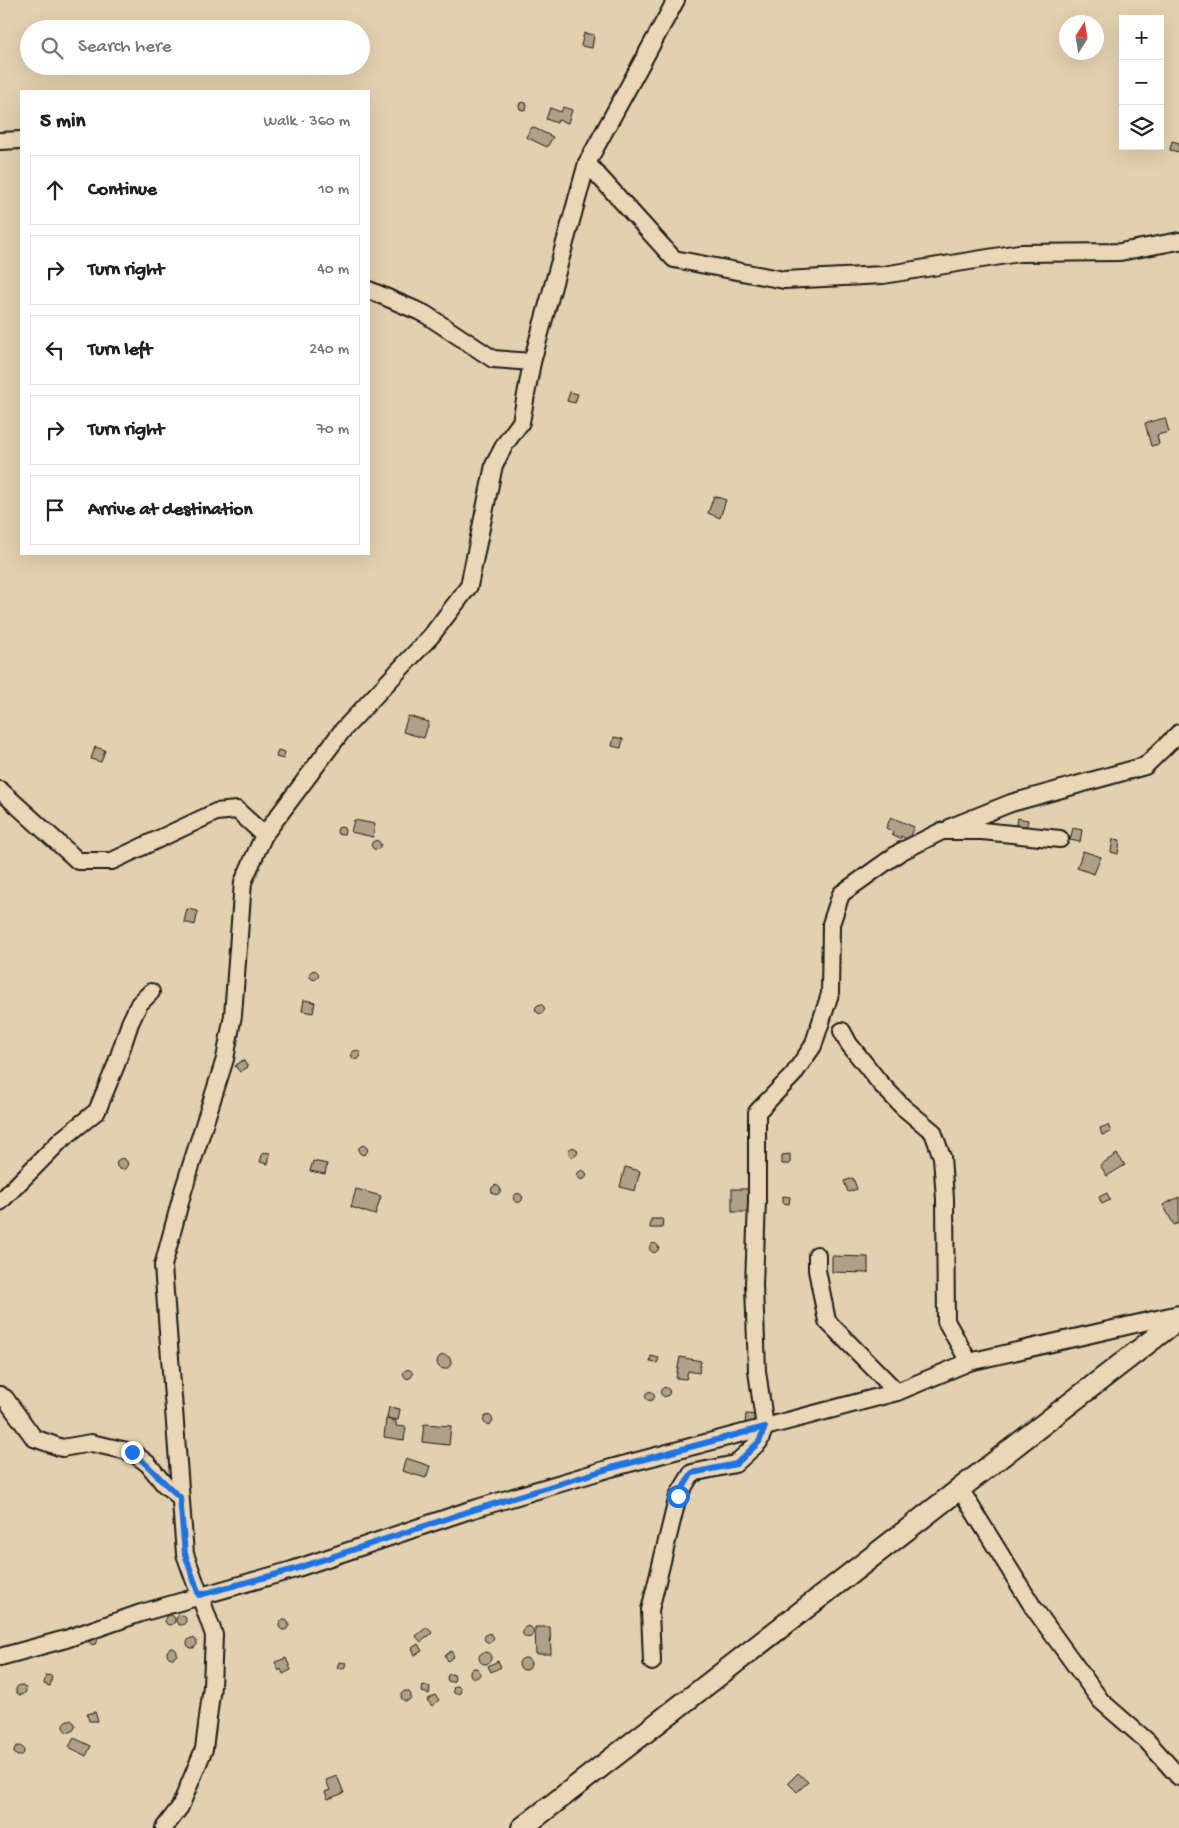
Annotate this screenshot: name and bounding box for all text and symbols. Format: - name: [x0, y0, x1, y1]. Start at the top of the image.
- north arrow: [1059, 15, 1104, 60]
- map controls: [1119, 15, 1164, 150]
- button: +: [1119, 15, 1164, 60]
- search box: [20, 20, 370, 75]
- icon: search: [38, 34, 66, 62]
- text: Search here: [78, 36, 172, 59]
- button: −: [1119, 60, 1164, 105]
- button: layers: [1119, 105, 1164, 150]
- text: 5 min: [40, 110, 85, 135]
- text: Walk · 360 m: [264, 113, 350, 132]
- icon: ahead: [41, 176, 69, 204]
- text: Continue: [88, 179, 157, 202]
- text: 10 m: [318, 181, 349, 200]
- icon: right: [41, 256, 69, 284]
- text: Turn right: [88, 259, 164, 282]
- text: 40 m: [317, 261, 349, 280]
- icon: left: [41, 336, 69, 364]
- text: Turn left: [88, 339, 152, 362]
- text: 240 m: [309, 341, 349, 360]
- icon: right: [41, 416, 69, 444]
- text: Turn right: [88, 419, 164, 442]
- text: 70 m: [316, 421, 349, 440]
- icon: arrive: [41, 496, 69, 524]
- text: Arrive at destination: [88, 499, 252, 522]
- route end: [121, 1441, 144, 1464]
- route start: [667, 1485, 690, 1508]

